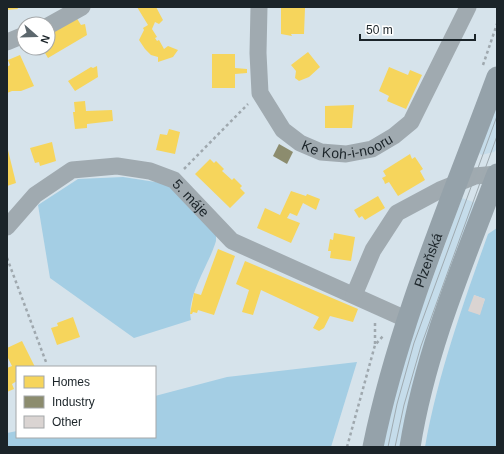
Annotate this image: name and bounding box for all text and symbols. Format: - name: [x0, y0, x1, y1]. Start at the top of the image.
- north arrow: [16, 16, 56, 56]
- scale bar: [360, 16, 475, 42]
- text: 50 m: [366, 23, 393, 37]
- text: N: [38, 34, 52, 45]
- street label: Ke Koh-i-nooru: [299, 131, 396, 162]
- street label: 5. máje: [169, 176, 213, 220]
- street label: Plzeňská: [411, 230, 445, 290]
- legend: [16, 366, 156, 438]
- text: Homes: [52, 375, 90, 389]
- text: Industry: [52, 395, 95, 409]
- text: Other: [52, 415, 82, 429]

